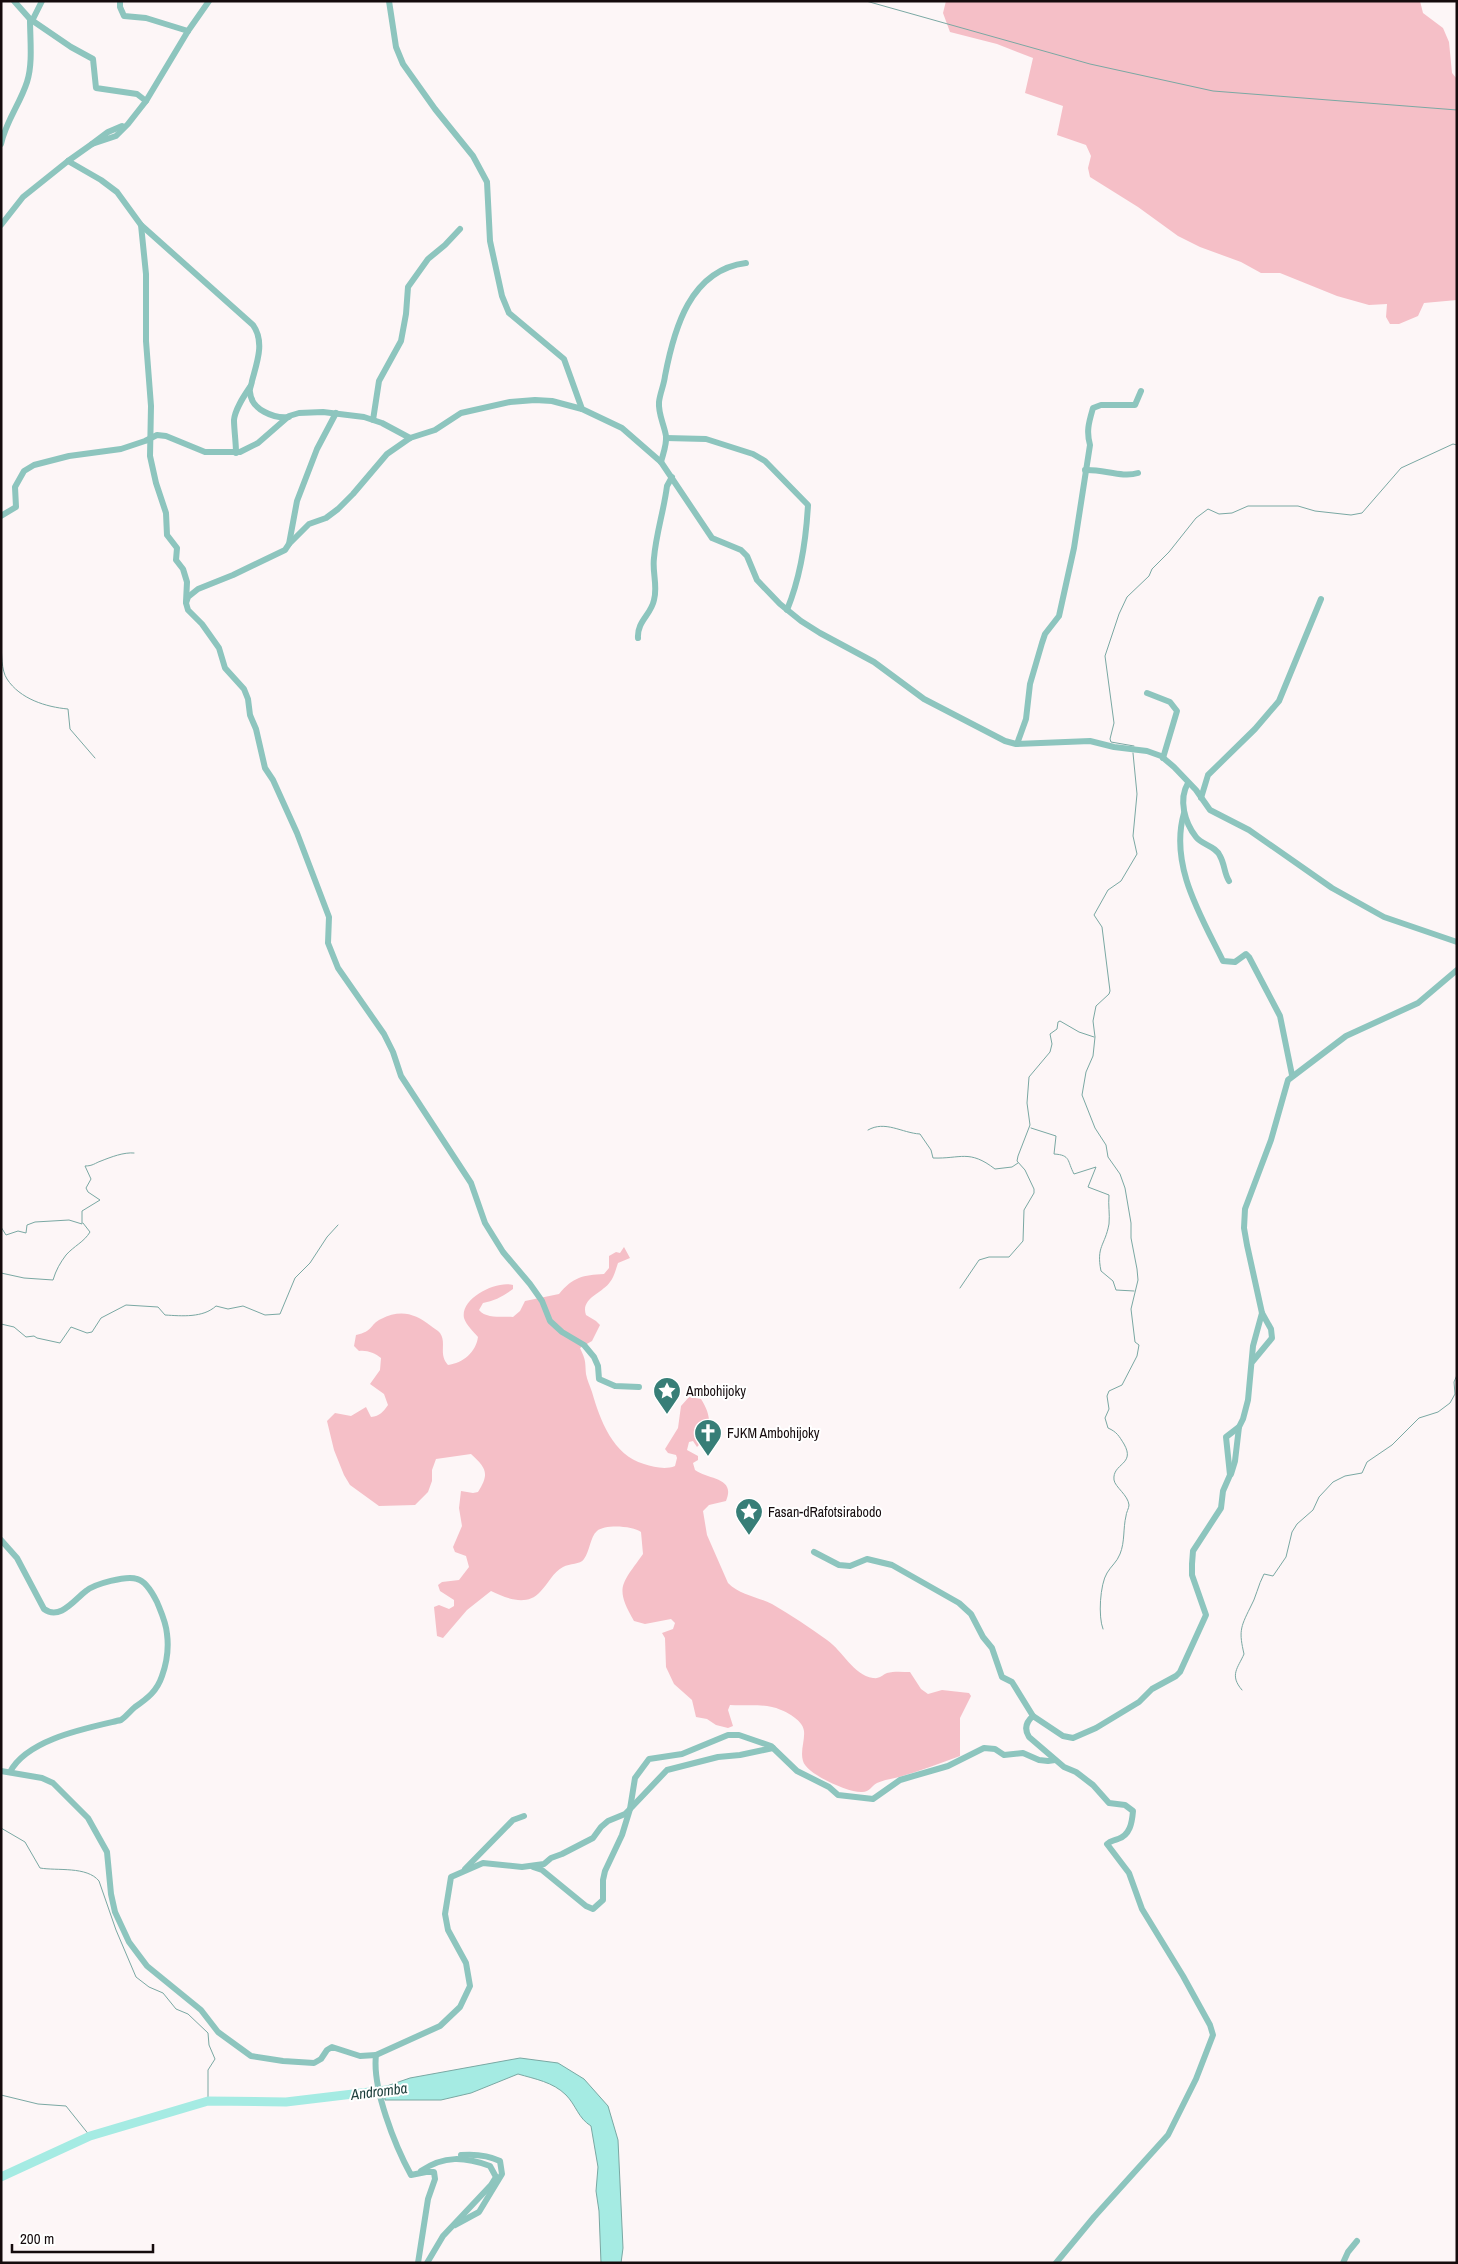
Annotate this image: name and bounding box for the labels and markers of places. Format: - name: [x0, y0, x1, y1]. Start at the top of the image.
- place icon: Ambohijoky: [652, 1376, 682, 1415]
- place label: Ambohijoky: [685, 1382, 746, 1400]
- church icon: FJKM Ambohijoky: [693, 1418, 723, 1457]
- place label: FJKM Ambohijoky: [727, 1424, 820, 1442]
- place icon: Fasan-dRafotsirabodo: [734, 1497, 764, 1536]
- place label: Fasan-dRafotsirabodo: [768, 1503, 882, 1521]

